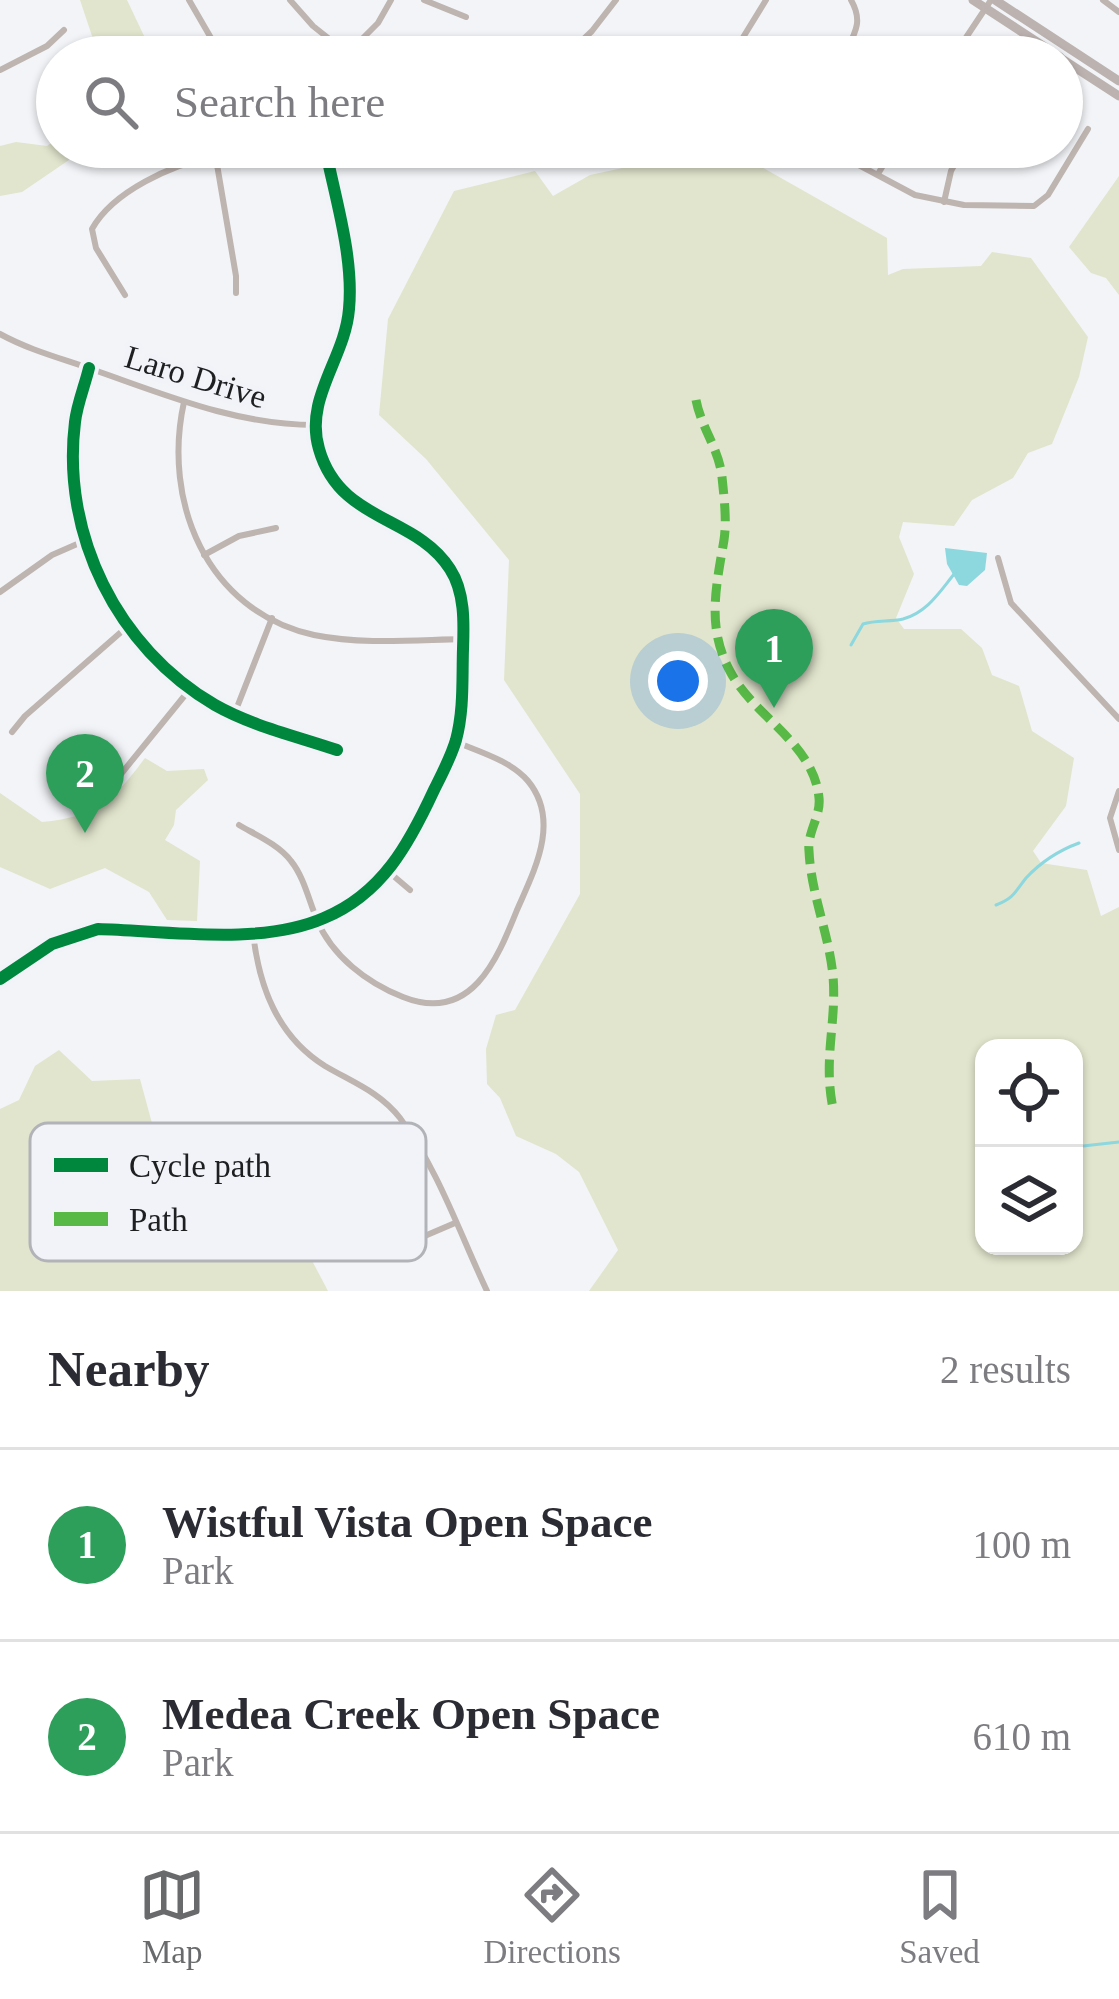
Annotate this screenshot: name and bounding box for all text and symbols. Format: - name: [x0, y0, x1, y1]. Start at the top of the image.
- search box: [36, 36, 1083, 168]
- icon: search: [78, 69, 144, 135]
- text: Search here: [174, 77, 385, 127]
- street label: Laro Drive: [121, 338, 271, 415]
- pin: 1: [735, 609, 813, 708]
- your location: [648, 651, 708, 711]
- pin: 2: [46, 734, 124, 833]
- map controls: [975, 1039, 1083, 1255]
- button: locate: [975, 1039, 1083, 1147]
- legend: [30, 1123, 426, 1261]
- button: layers: [975, 1147, 1083, 1255]
- text: Cycle path: [129, 1148, 272, 1184]
- text: Path: [129, 1202, 188, 1238]
- text: Nearby: [48, 1341, 209, 1397]
- text: 2 results: [940, 1348, 1071, 1391]
- text: Wistful Vista Open Space: [162, 1497, 653, 1547]
- text: 1: [77, 1523, 97, 1566]
- text: 100 m: [972, 1523, 1071, 1566]
- text: Park: [162, 1549, 234, 1592]
- text: Medea Creek Open Space: [162, 1689, 660, 1739]
- text: 2: [77, 1715, 97, 1758]
- text: 610 m: [972, 1715, 1071, 1758]
- text: Park: [162, 1741, 234, 1784]
- tab: Map: [139, 1862, 205, 1971]
- tab: Directions: [483, 1862, 621, 1971]
- tab: Saved: [899, 1862, 980, 1971]

